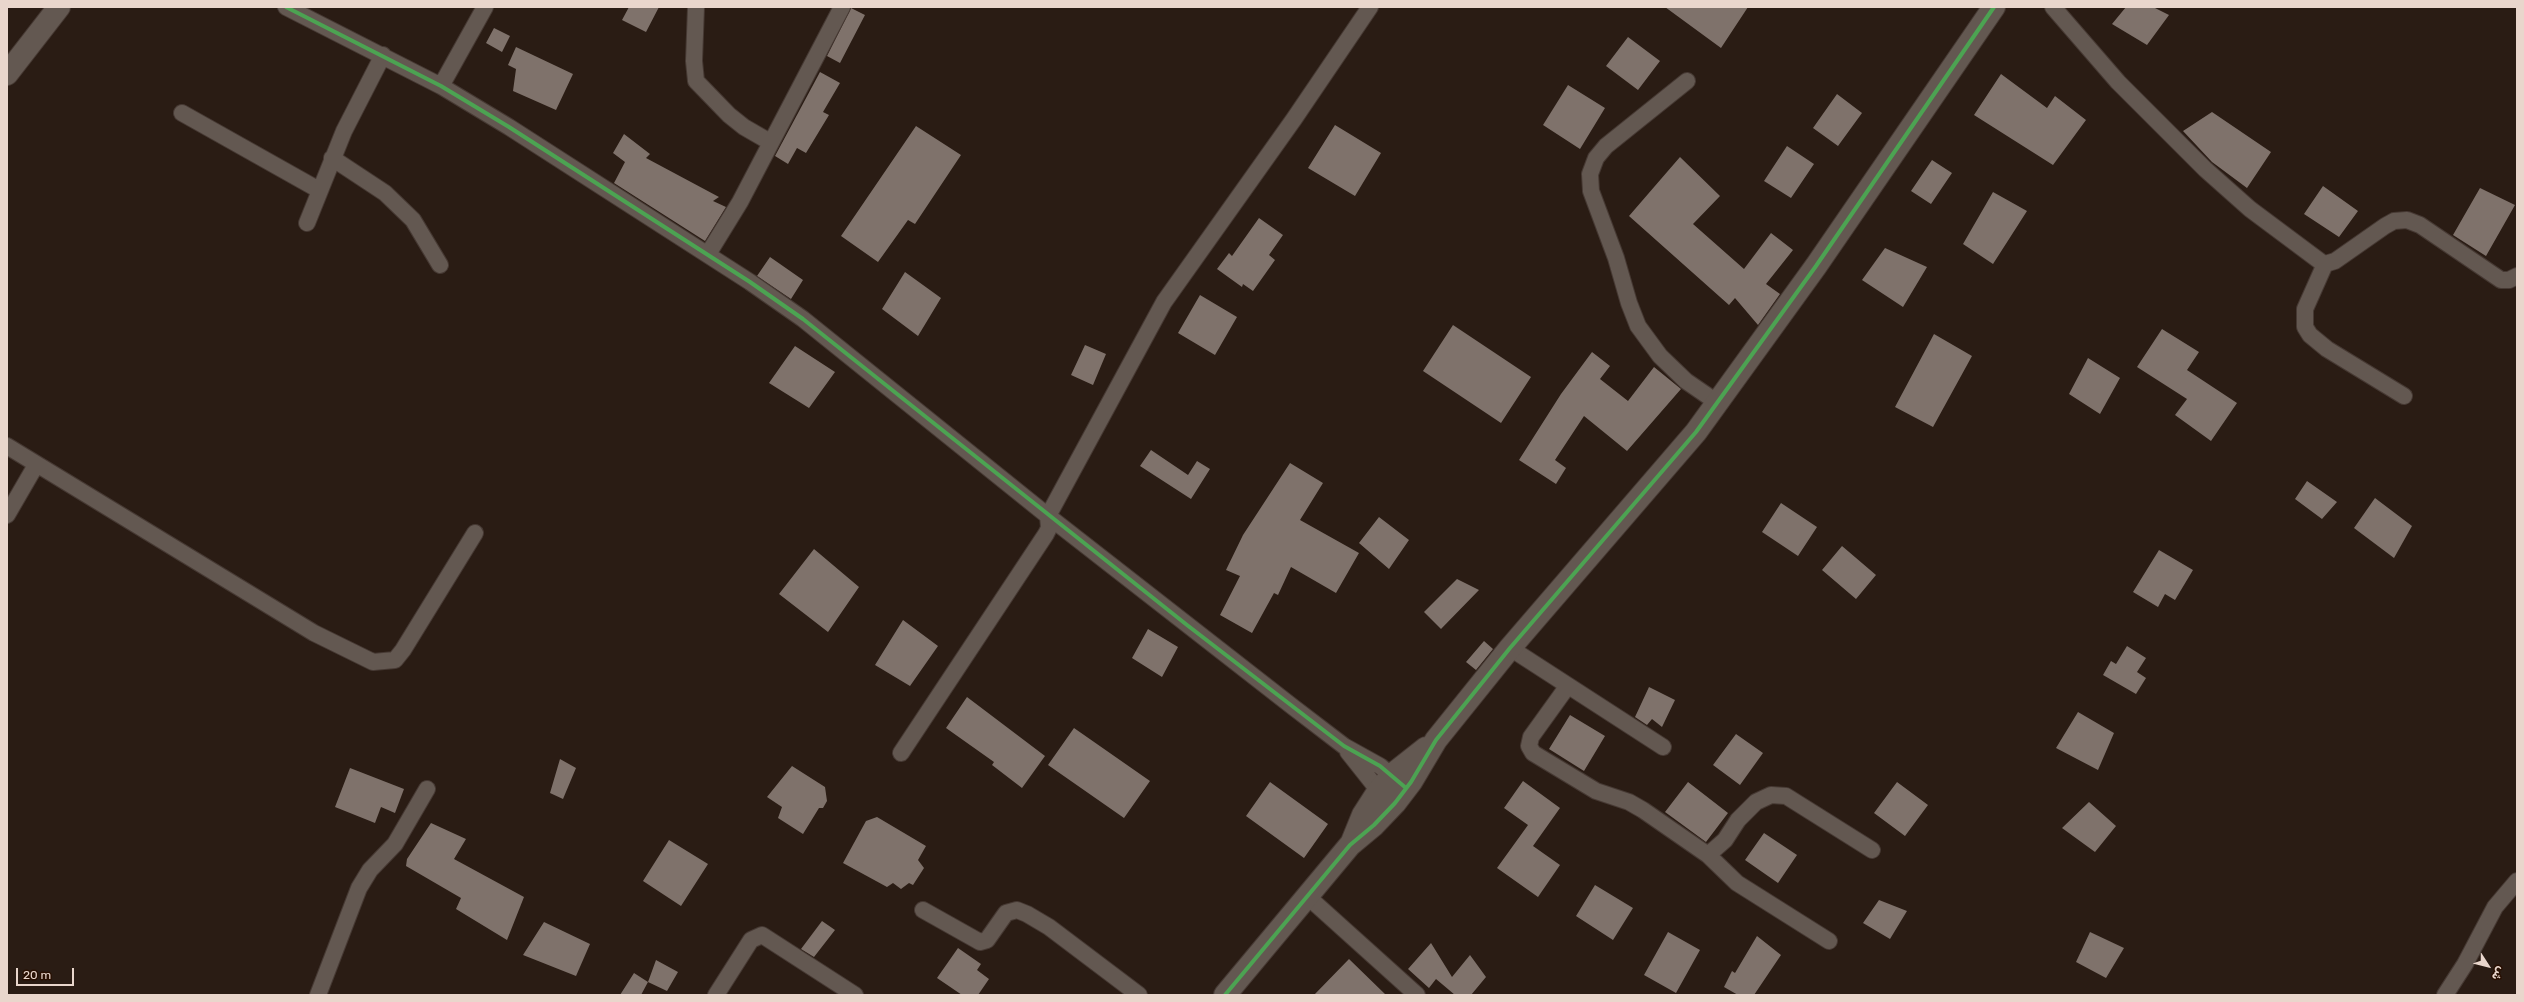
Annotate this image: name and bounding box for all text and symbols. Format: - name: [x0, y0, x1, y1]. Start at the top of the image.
- north arrow: [2468, 946, 2508, 986]
- scale bar: [18, 960, 76, 986]
- text: ش: [2489, 964, 2507, 983]
- text: 20 m: [23, 968, 51, 982]

